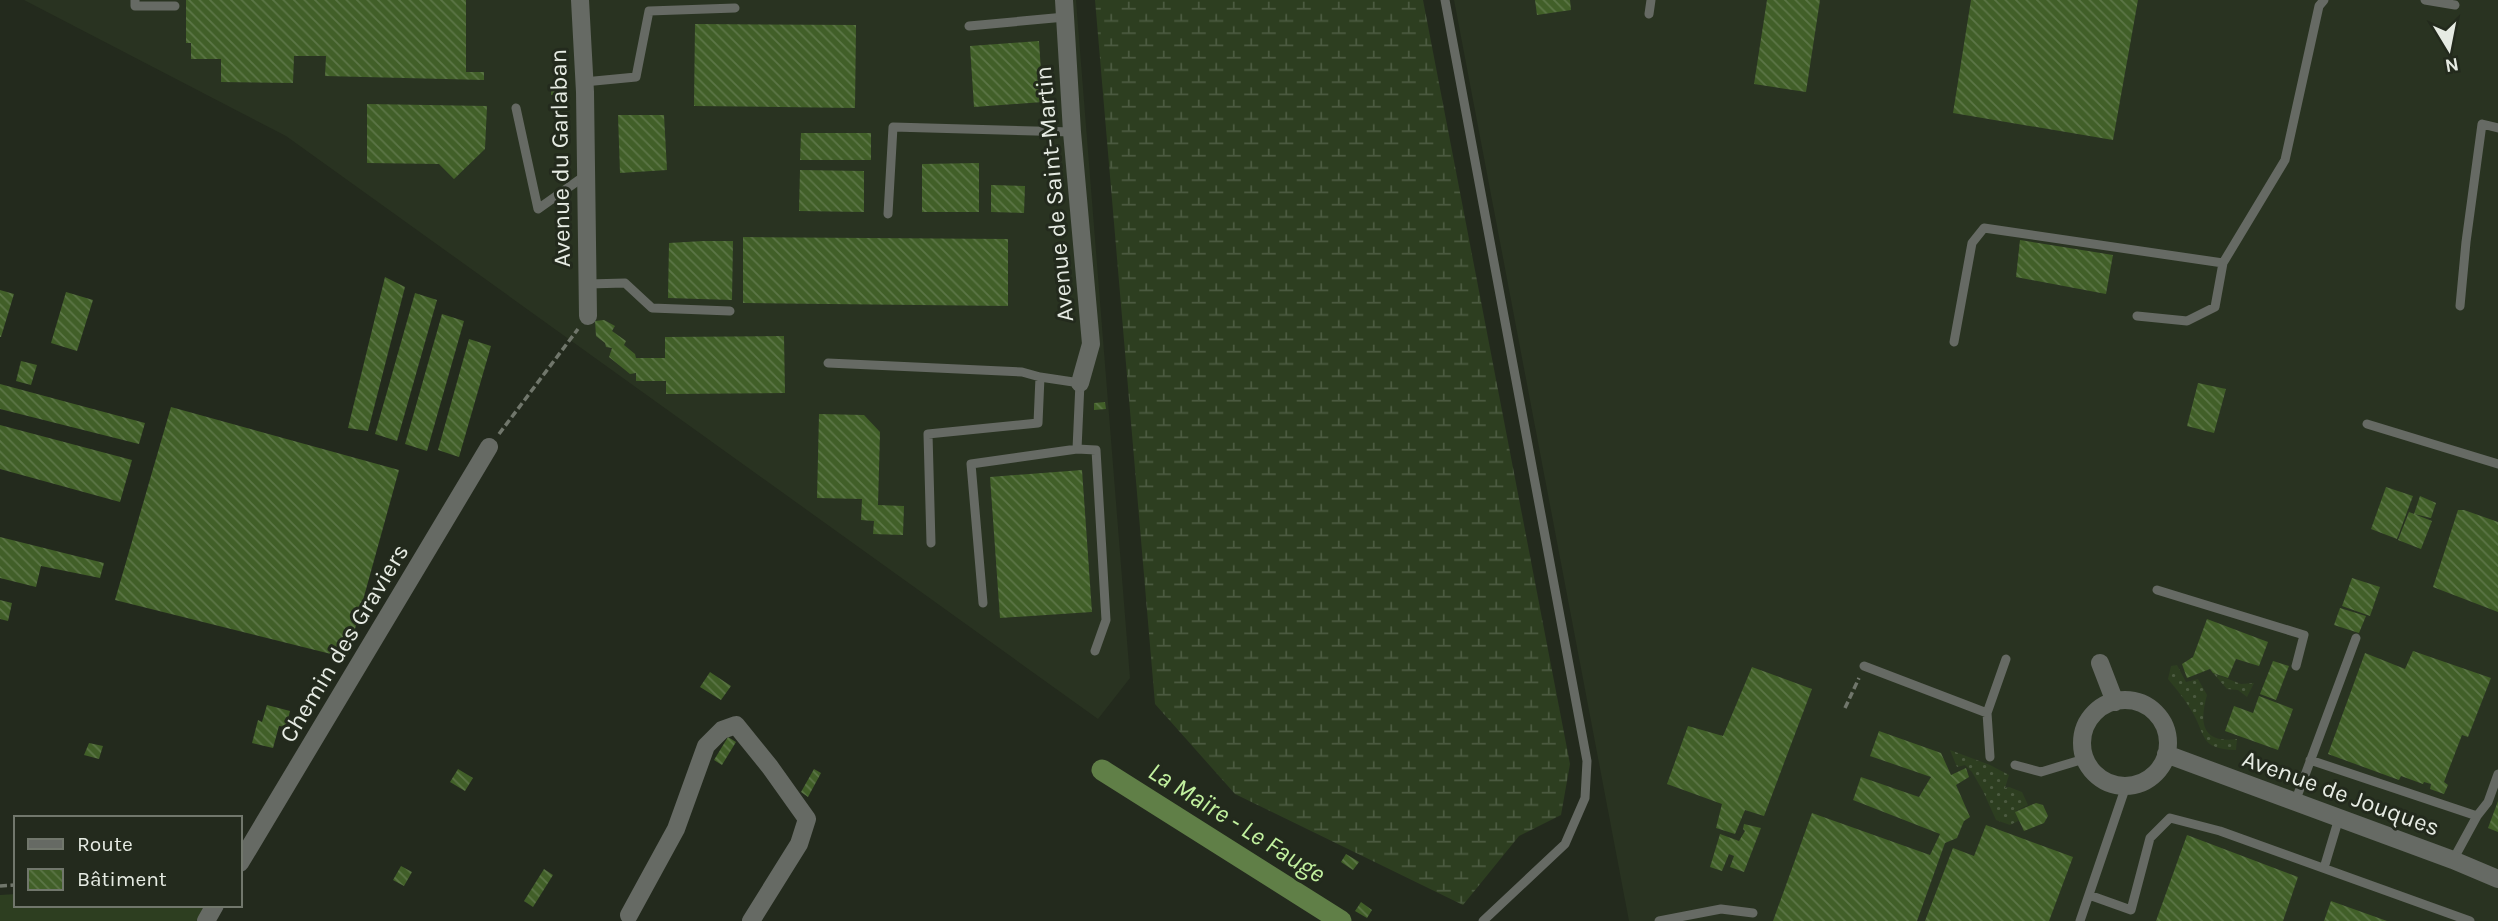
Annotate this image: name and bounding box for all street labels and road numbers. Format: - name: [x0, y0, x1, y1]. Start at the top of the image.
- street label: Avenue du Garlaban: [544, 49, 576, 267]
- street label: Avenue de Saint-Martin: [1029, 65, 1079, 323]
- street label: Chemin des Graviers: [274, 539, 414, 747]
- street label: Avenue de Jouques: [2239, 744, 2443, 842]

